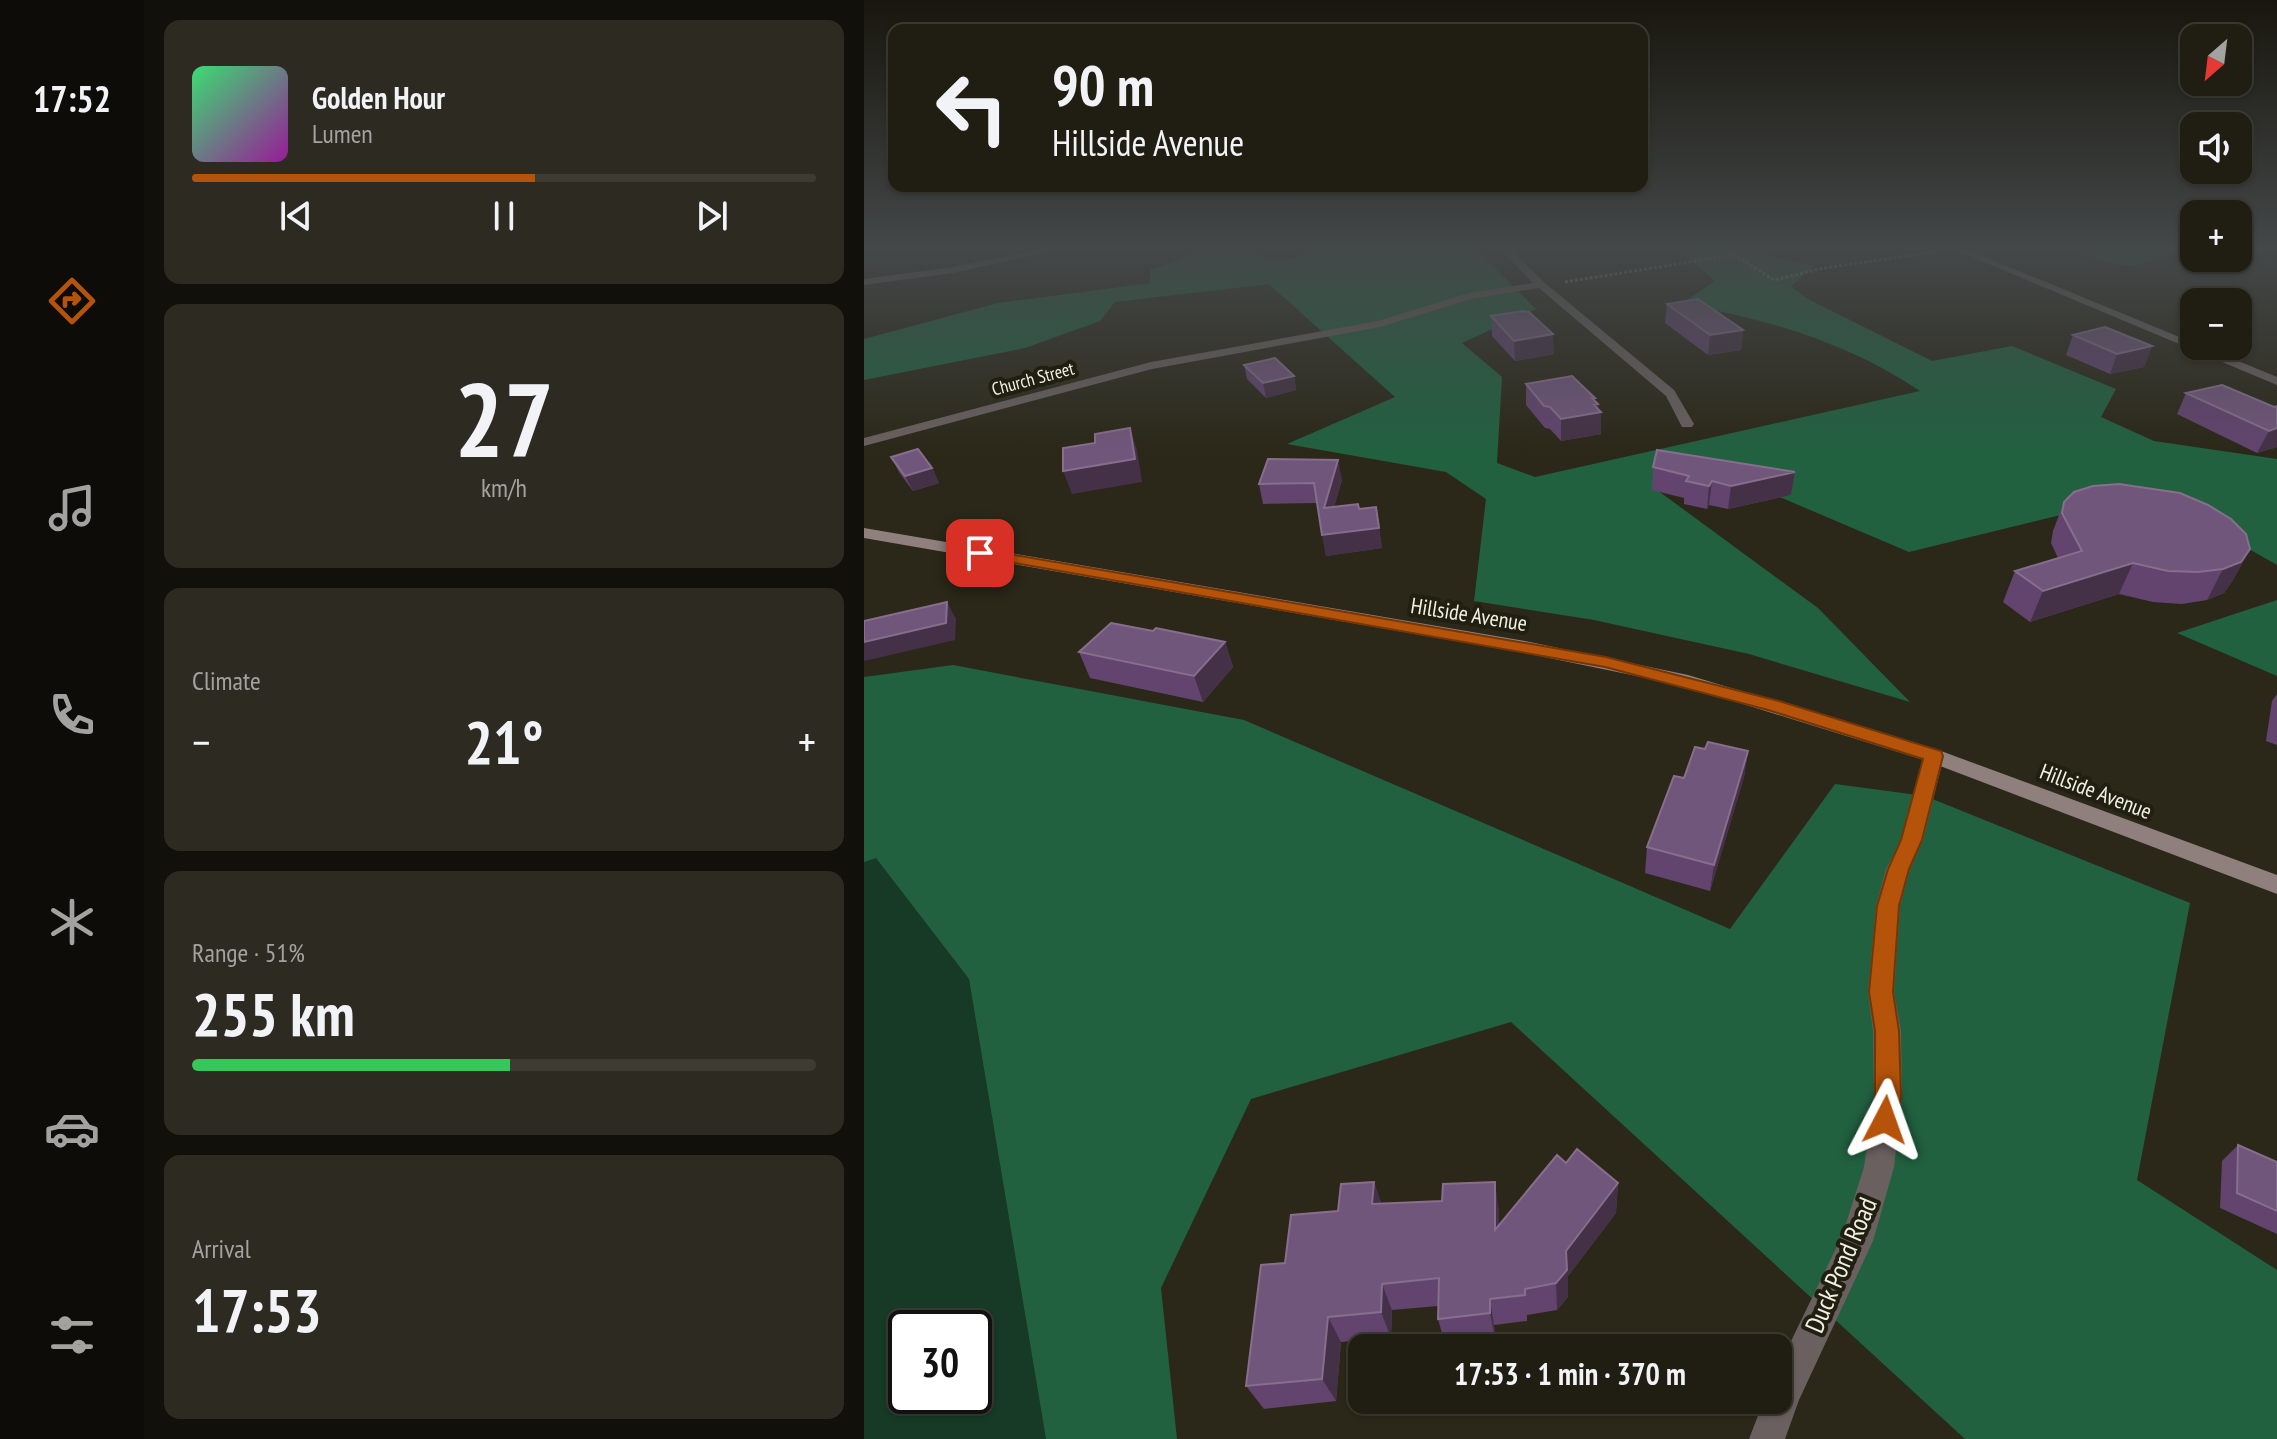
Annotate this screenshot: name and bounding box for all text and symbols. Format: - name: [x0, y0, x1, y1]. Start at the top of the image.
- north arrow: [2180, 24, 2252, 96]
- map controls: [2180, 24, 2252, 360]
- text: 90 m: [1052, 49, 1154, 121]
- icon: left: [920, 56, 1024, 160]
- text: 17:52: [33, 75, 111, 122]
- text: Golden Hour: [312, 78, 445, 117]
- button: sound: [2180, 112, 2252, 184]
- text: Lumen: [312, 117, 373, 150]
- text: Hillside Avenue: [1052, 119, 1244, 166]
- icon: previous: [274, 194, 318, 238]
- icon: pause: [482, 194, 526, 238]
- icon: next: [690, 194, 734, 238]
- button: +: [2180, 200, 2252, 272]
- icon: directions: [44, 273, 100, 329]
- button: −: [2180, 288, 2252, 360]
- text: 27: [454, 351, 554, 486]
- street label: Church Street: [989, 356, 1077, 401]
- text: km/h: [481, 471, 527, 504]
- icon: music: [44, 480, 100, 536]
- pin: [946, 519, 1014, 587]
- icon: arrive: [958, 531, 1002, 575]
- street label: Hillside Avenue: [1409, 591, 1529, 637]
- text: Climate: [192, 664, 261, 697]
- icon: phone: [44, 687, 100, 743]
- text: 21°: [464, 703, 544, 781]
- text: −: [192, 713, 210, 770]
- text: +: [798, 713, 816, 770]
- street label: Hillside Avenue: [2036, 757, 2156, 825]
- icon: climate: [44, 894, 100, 950]
- text: Range · 51%: [192, 936, 305, 969]
- text: 255 km: [192, 975, 355, 1053]
- position arrow: [1843, 1078, 1927, 1162]
- icon: car: [44, 1101, 100, 1157]
- street label: Duck Pond Road: [1797, 1192, 1884, 1337]
- text: Arrival: [192, 1232, 251, 1265]
- text: 17:53: [192, 1271, 322, 1349]
- icon: filters: [44, 1307, 100, 1363]
- speed limit sign: 30: [888, 1310, 992, 1414]
- text: 17:53 · 1 min · 370 m: [1454, 1354, 1686, 1393]

